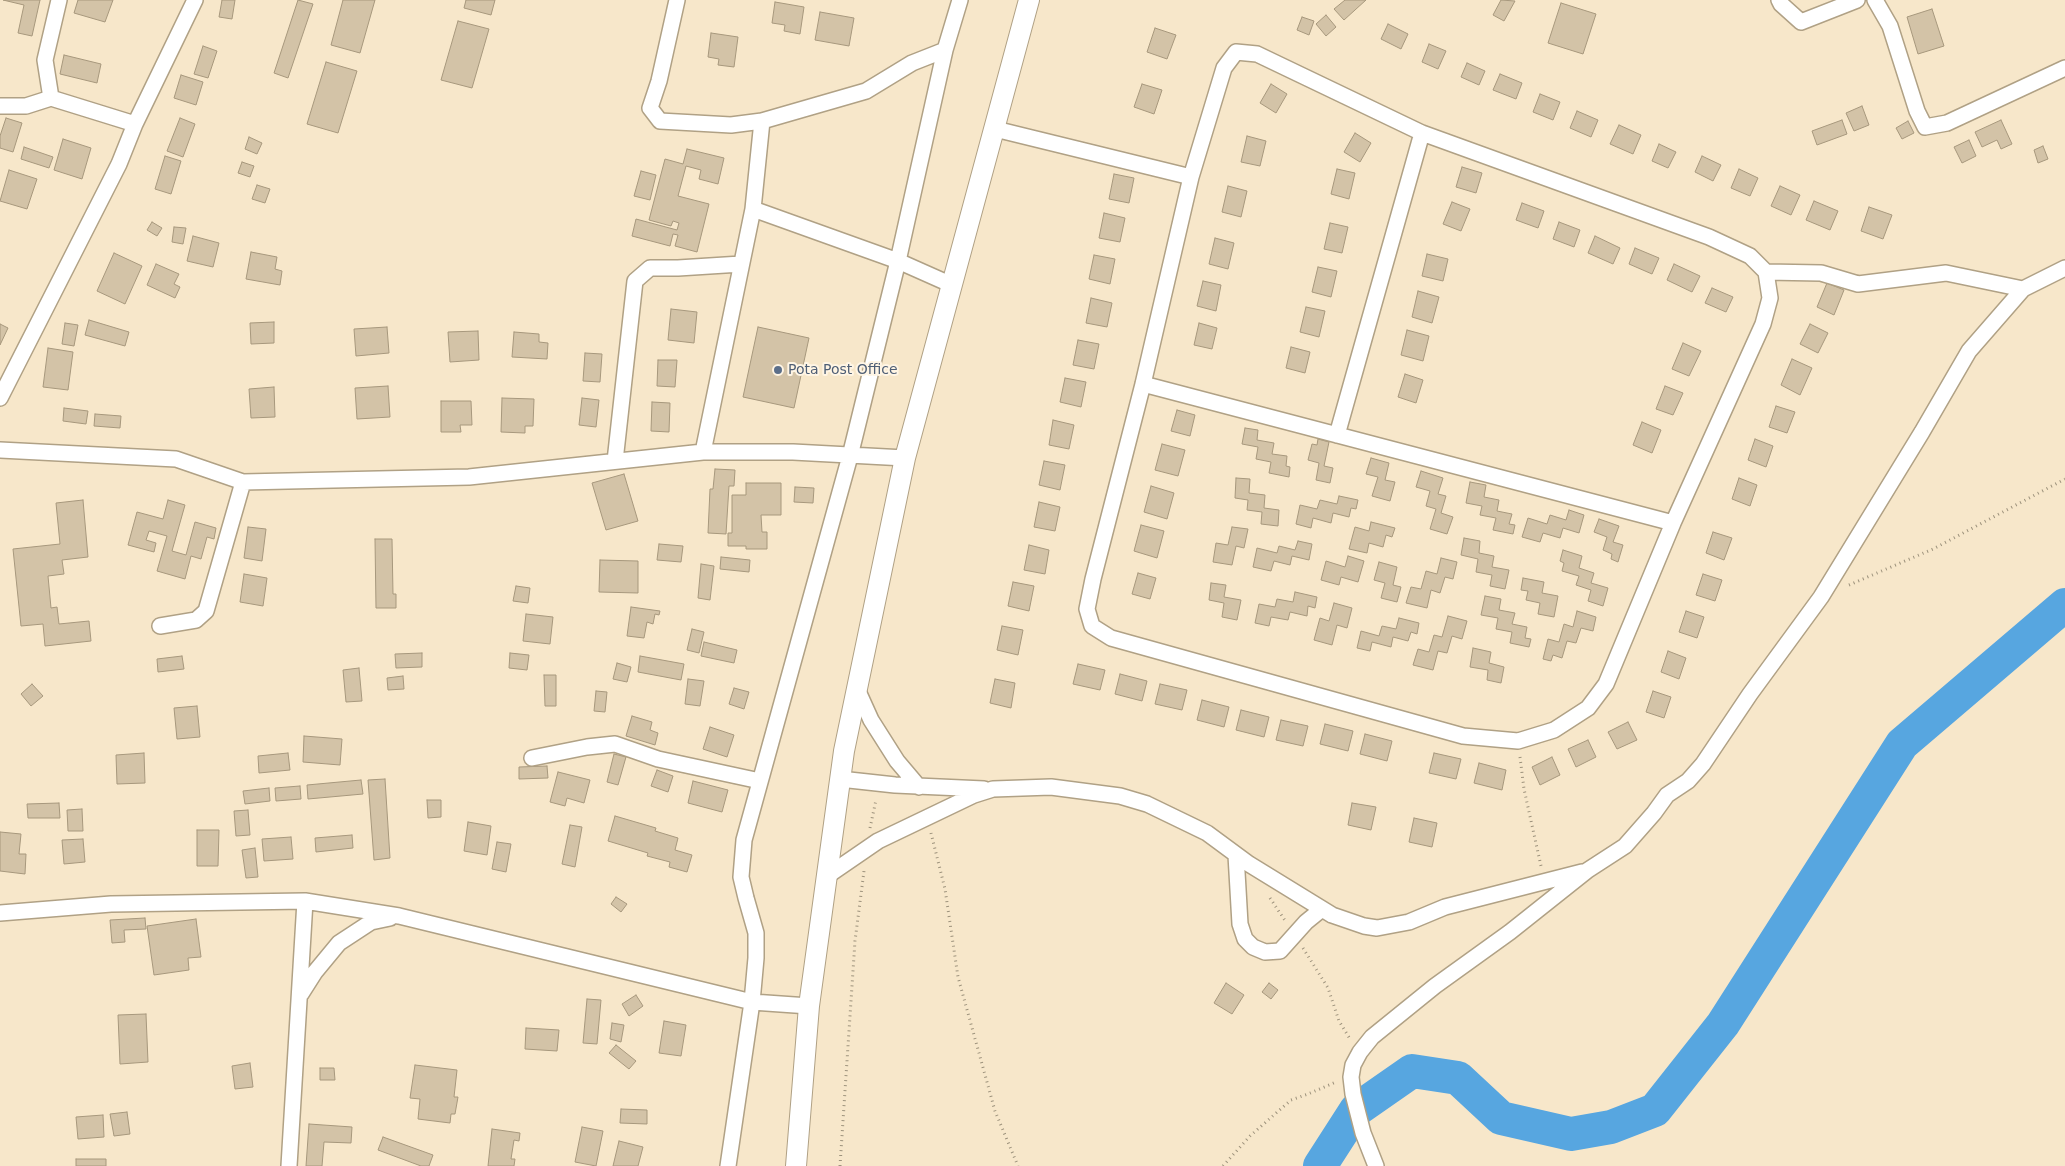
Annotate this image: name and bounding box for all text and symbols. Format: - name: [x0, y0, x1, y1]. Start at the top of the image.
- place label: Pota Post Office: [788, 362, 898, 378]
- marker: Pota Post Office: [772, 364, 784, 376]

